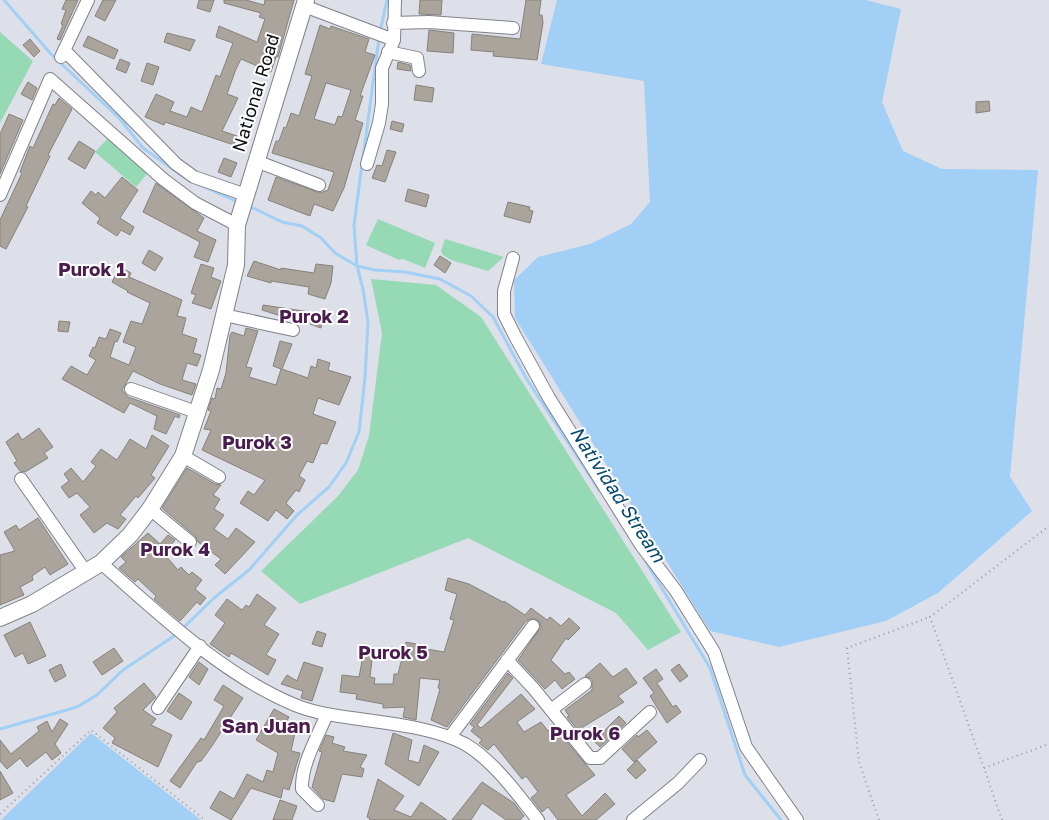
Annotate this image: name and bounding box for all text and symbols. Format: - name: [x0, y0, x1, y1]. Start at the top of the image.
- street label: National Road: [227, 31, 283, 154]
- district label: Purok 1: [58, 257, 126, 280]
- district label: Purok 2: [279, 304, 349, 327]
- water label: Natividad Stream: [566, 421, 672, 567]
- district label: Purok 3: [222, 430, 292, 453]
- district label: Purok 4: [140, 537, 210, 560]
- district label: Purok 5: [358, 640, 428, 663]
- district label: San Juan: [221, 713, 311, 737]
- district label: Purok 6: [550, 721, 620, 744]

